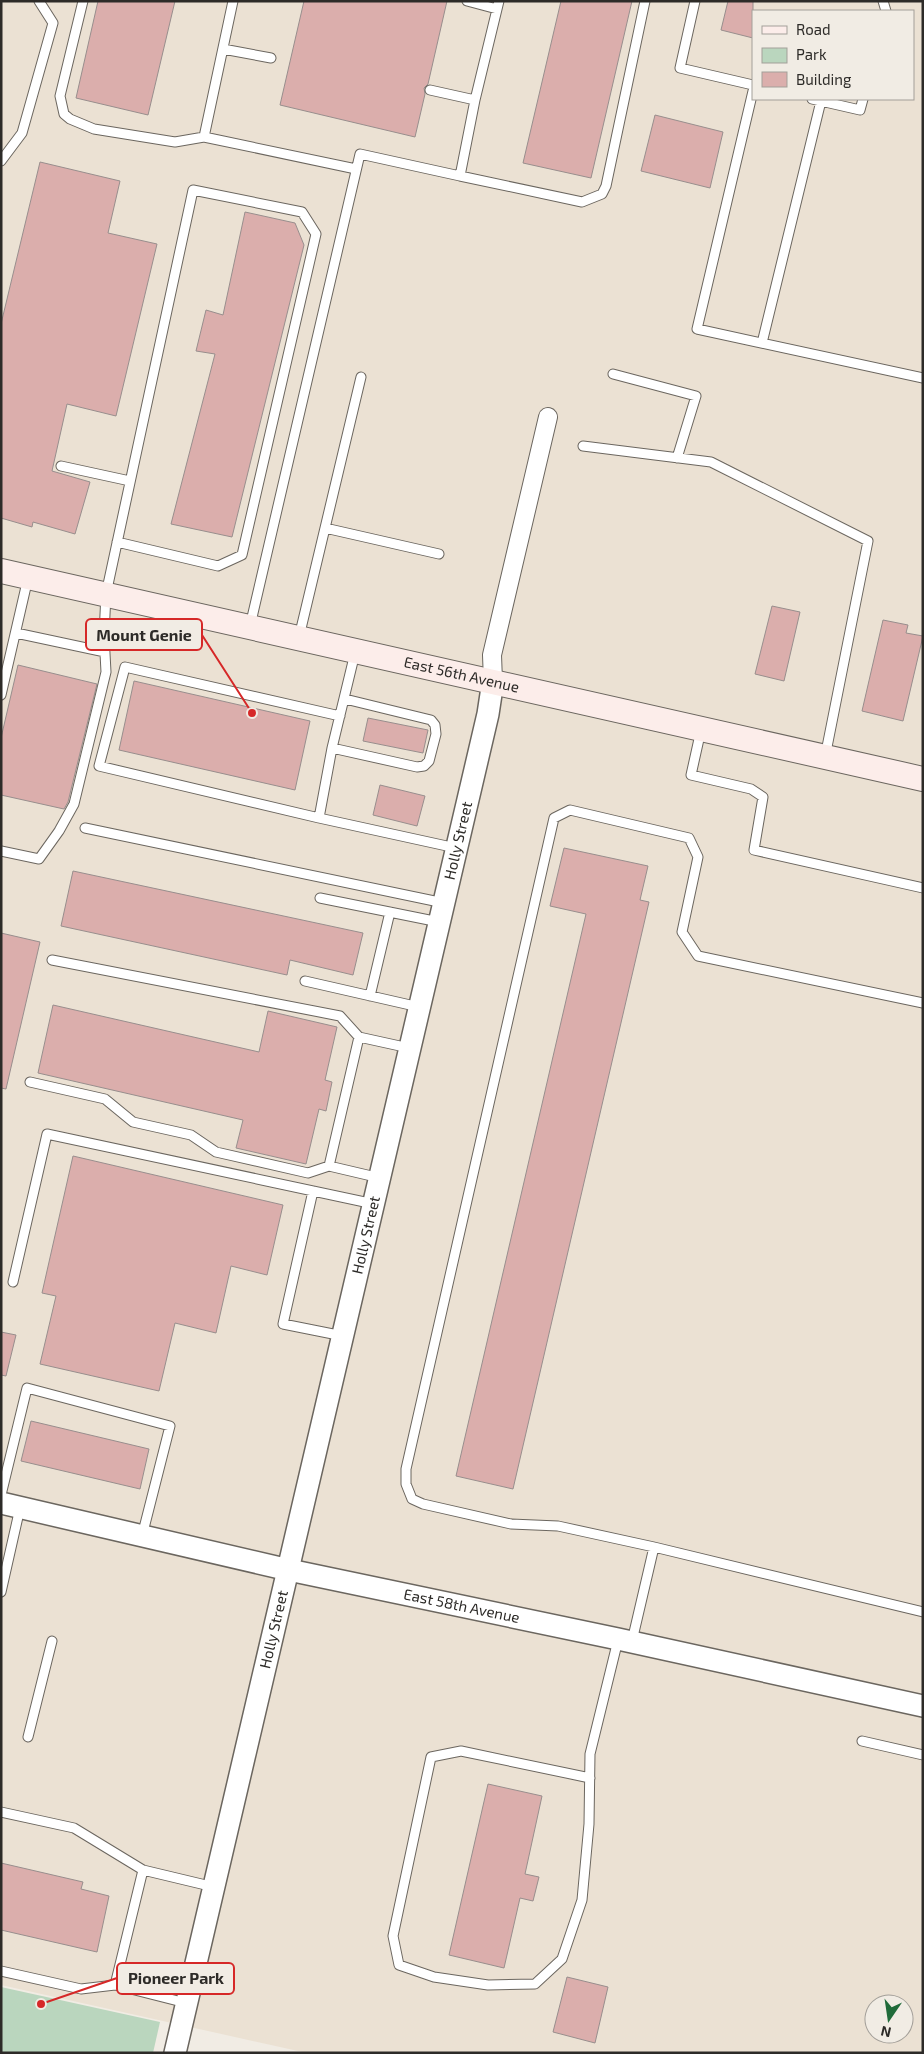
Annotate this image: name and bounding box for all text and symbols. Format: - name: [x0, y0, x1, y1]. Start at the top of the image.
- legend: [752, 10, 914, 100]
- text: Road: [796, 20, 831, 38]
- text: Park: [796, 45, 827, 63]
- text: Building: [796, 70, 852, 88]
- callout: Mount Genie: [86, 619, 202, 650]
- text: Mount Genie: [96, 625, 192, 644]
- street label: East 56th Avenue: [402, 652, 521, 696]
- street label: Holly Street: [440, 799, 475, 881]
- street label: Holly Street: [347, 1194, 383, 1276]
- street label: East 58th Avenue: [402, 1584, 521, 1626]
- street label: Holly Street: [255, 1588, 291, 1670]
- callout: Pioneer Park: [117, 1963, 234, 1994]
- text: Pioneer Park: [128, 1968, 224, 1987]
- north arrow: [864, 1994, 914, 2044]
- text: N: [879, 2023, 893, 2042]

